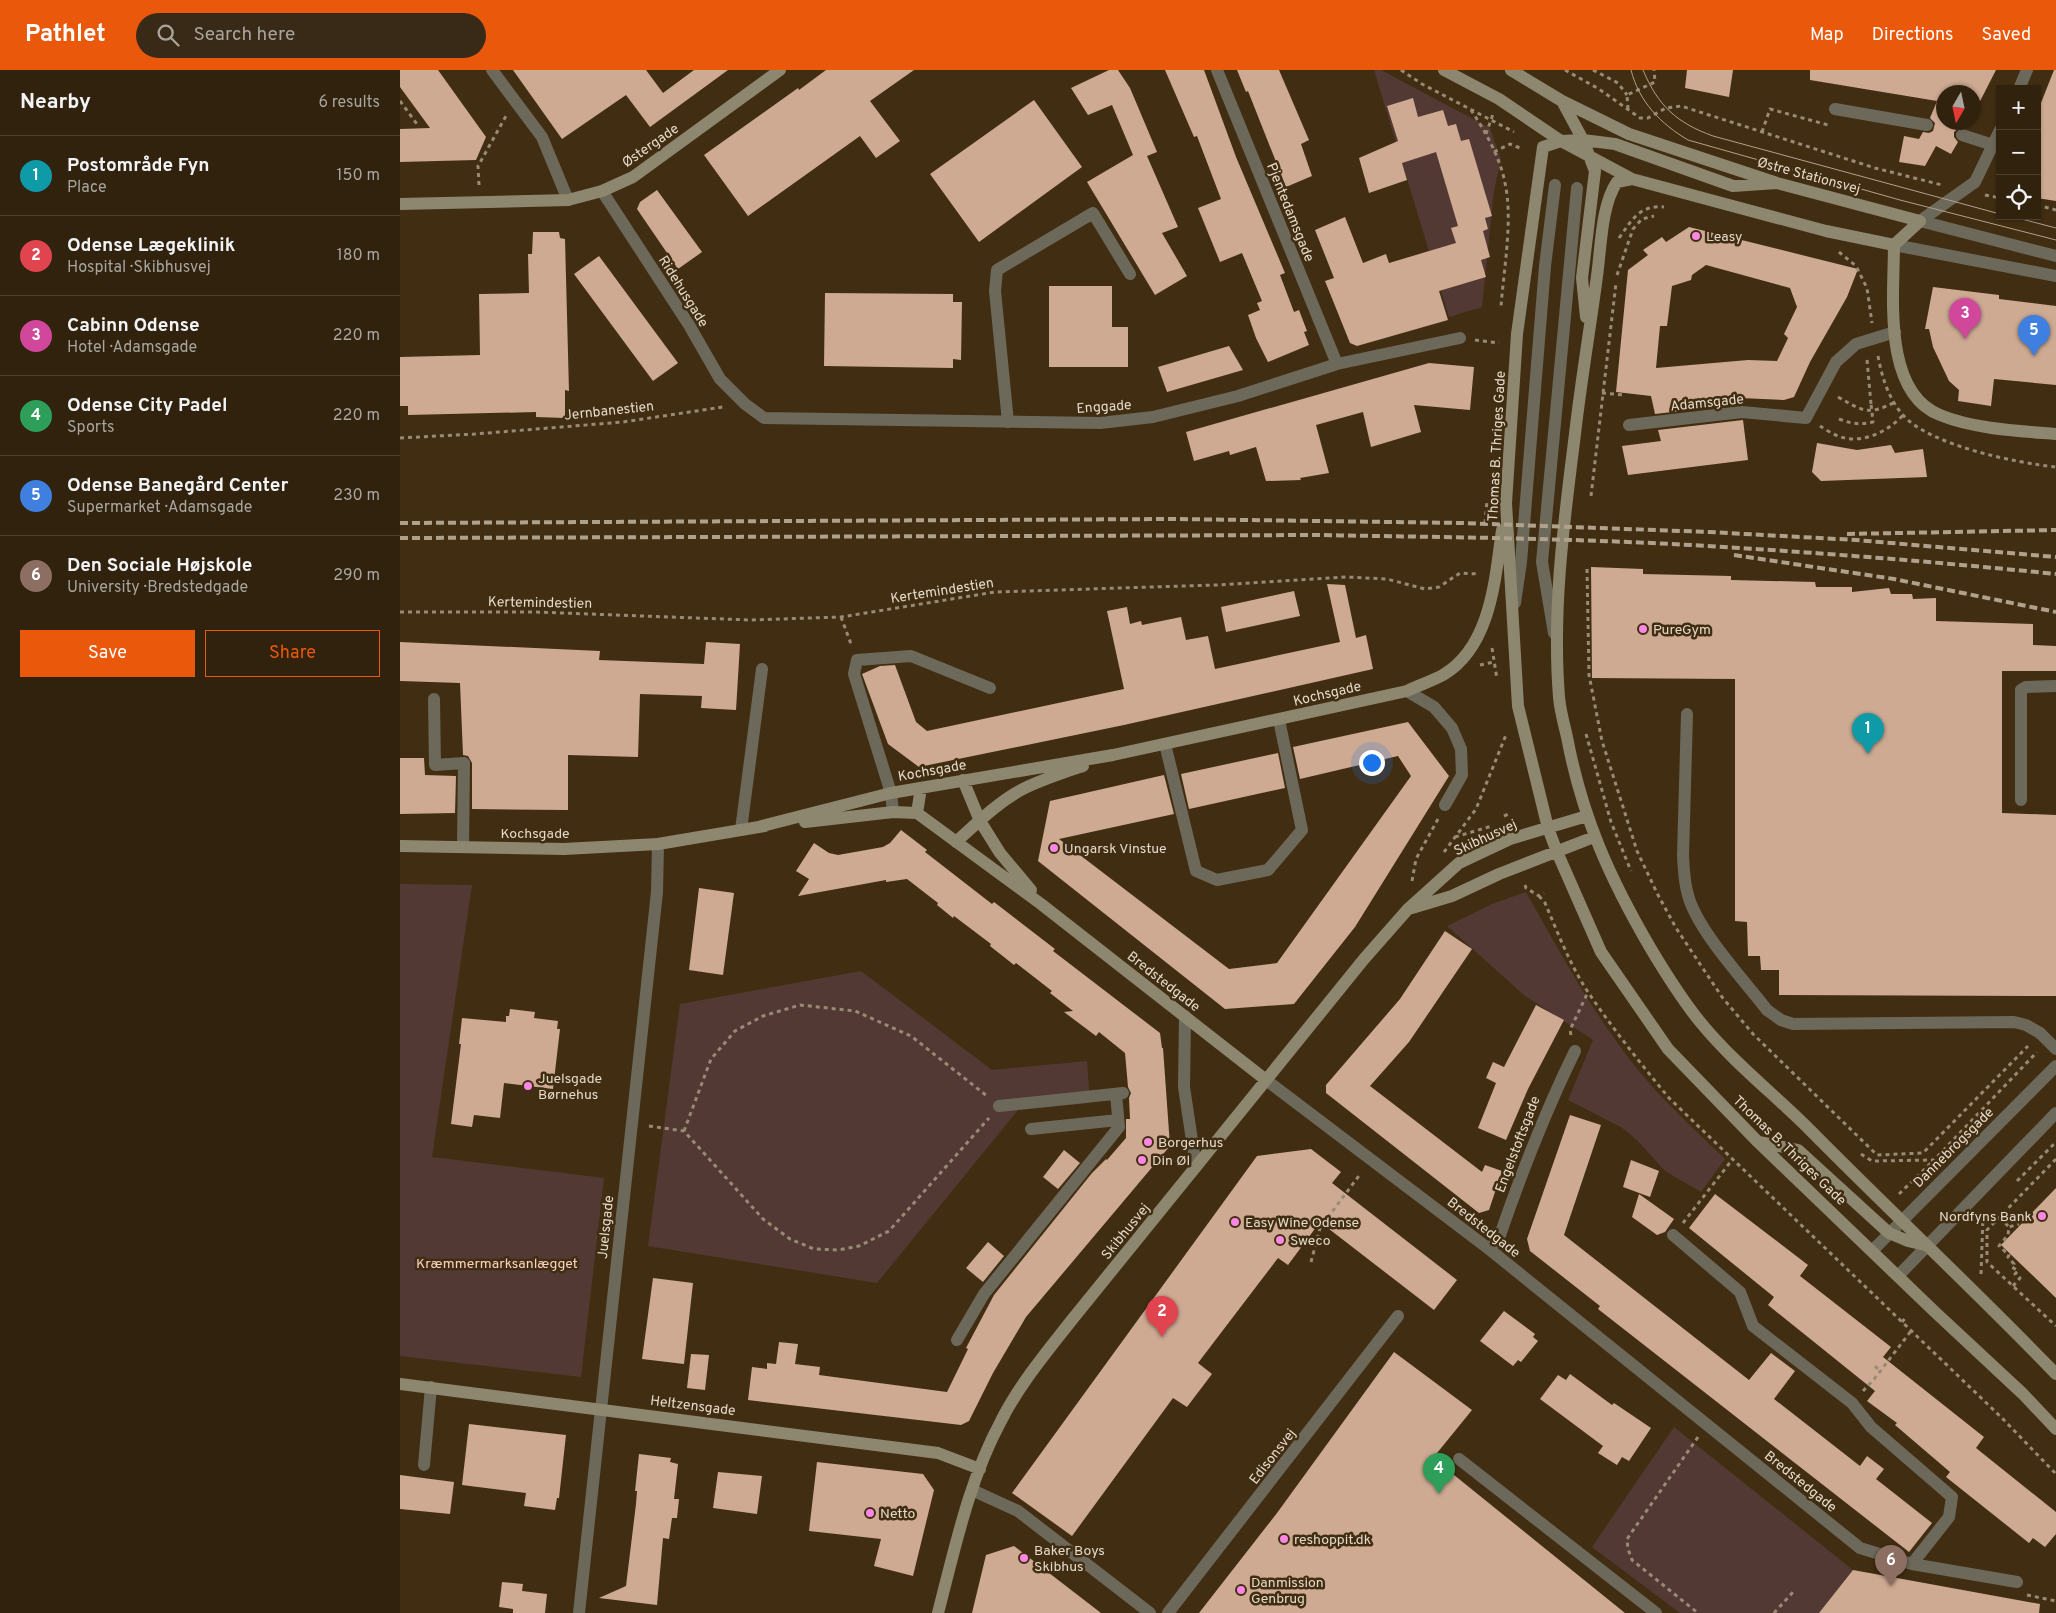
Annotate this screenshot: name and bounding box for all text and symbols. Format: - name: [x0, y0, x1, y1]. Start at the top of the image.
- search box: [136, 13, 486, 58]
- text: Pathlet: [25, 20, 106, 50]
- icon: search: [154, 21, 182, 49]
- text: Search here: [194, 23, 295, 47]
- text: Map: [1810, 24, 1844, 47]
- text: Directions: [1872, 24, 1954, 47]
- text: Saved: [1982, 24, 2031, 47]
- north arrow: [1936, 85, 1981, 130]
- map controls: [1996, 85, 2041, 220]
- button: +: [1996, 85, 2041, 130]
- text: Nearby: [20, 89, 91, 116]
- text: 6 results: [318, 93, 380, 113]
- street label: Østergade: [619, 121, 682, 172]
- button: −: [1996, 130, 2041, 175]
- text: Postområde Fyn: [67, 154, 210, 178]
- street label: Østre Stationsvej: [1755, 154, 1862, 198]
- street label: Pjentedamsgade: [1262, 161, 1317, 265]
- text: 1: [33, 166, 39, 186]
- text: 150 m: [337, 166, 380, 186]
- button: locate: [1996, 175, 2041, 220]
- text: Place: [67, 178, 107, 198]
- place label: Leasy: [1706, 229, 1742, 246]
- marker: Leasy: [1690, 230, 1702, 242]
- text: Odense Lægeklinik: [67, 234, 235, 258]
- text: 2: [31, 246, 41, 266]
- text: 180 m: [337, 246, 380, 266]
- street label: Ridehusgade: [654, 253, 712, 331]
- text: Hospital · Skibhusvej: [67, 258, 211, 278]
- pin: 3: [1949, 298, 1981, 339]
- text: Cabinn Odense: [67, 314, 199, 338]
- pin: 5: [2018, 315, 2050, 356]
- text: 3: [31, 326, 41, 346]
- text: 220 m: [333, 326, 380, 346]
- text: Hotel · Adamsgade: [67, 338, 197, 358]
- street label: Thomas B. Thriges Gade: [1485, 370, 1510, 522]
- street label: Adamsgade: [1669, 391, 1745, 416]
- text: Odense City Padel: [67, 394, 227, 418]
- street label: Enggade: [1076, 397, 1132, 418]
- street label: Jernbanestien: [563, 398, 655, 425]
- text: 4: [31, 406, 41, 426]
- text: 220 m: [333, 406, 380, 426]
- text: Sports: [67, 418, 115, 438]
- text: Odense Banegård Center: [67, 474, 288, 498]
- text: 5: [31, 486, 41, 506]
- text: 230 m: [333, 486, 380, 506]
- text: Supermarket · Adamsgade: [67, 498, 252, 518]
- text: Den Sociale Højskole: [67, 554, 252, 578]
- text: 6: [31, 566, 41, 586]
- text: 290 m: [333, 566, 380, 586]
- street label: Kertemindestien: [889, 575, 995, 608]
- text: University · Bredstedgade: [67, 578, 248, 598]
- street label: Kertemindestien: [488, 594, 592, 613]
- place label: PureGym: [1653, 622, 1711, 639]
- marker: PureGym: [1637, 623, 1649, 635]
- button: Save: [20, 630, 195, 677]
- button: Share: [205, 630, 380, 677]
- street label: Kochsgade: [1292, 678, 1363, 711]
- pin: 1: [1852, 713, 1884, 754]
- your location: [1359, 750, 1385, 776]
- street label: Kochsgade: [897, 757, 968, 786]
- street label: Skibhusvej: [1451, 816, 1520, 860]
- street label: Kochsgade: [500, 826, 570, 843]
- place label: Ungarsk Vinstue: [1064, 841, 1167, 858]
- marker: Ungarsk Vinstue: [1048, 842, 1060, 854]
- street label: Bredstedgade: [1123, 948, 1203, 1016]
- place label: Juelsgade Børnehus: [538, 1071, 602, 1104]
- marker: Juelsgade Børnehus: [522, 1080, 534, 1092]
- street label: Thomas B. Thriges Gade: [1729, 1093, 1849, 1210]
- street label: Engelstoftsgade: [1492, 1094, 1545, 1195]
- street label: Dannebrogsgade: [1910, 1104, 1998, 1192]
- place label: Borgerhus: [1158, 1135, 1223, 1152]
- marker: Borgerhus: [1142, 1136, 1154, 1148]
- place label: Din Øl: [1152, 1153, 1190, 1170]
- marker: Din Øl: [1136, 1154, 1148, 1166]
- street label: Juelsgade: [595, 1194, 618, 1260]
- street label: Bredstedgade: [1443, 1194, 1523, 1262]
- street label: Skibhusvej: [1098, 1200, 1154, 1264]
- place label: Nordfyns Bank: [1939, 1209, 2032, 1226]
- marker: Nordfyns Bank: [2036, 1210, 2048, 1222]
- place label: Easy Wine Odense: [1245, 1215, 1359, 1232]
- marker: Easy Wine Odense: [1229, 1216, 1241, 1228]
- place label: Sweco: [1290, 1233, 1331, 1250]
- marker: Sweco: [1274, 1234, 1286, 1246]
- park label: Kræmmermarksanlægget: [416, 1256, 578, 1273]
- pin: 2: [1146, 1296, 1178, 1337]
- street label: Heltzensgade: [649, 1393, 737, 1420]
- street label: Edisonsvej: [1246, 1426, 1300, 1488]
- street label: Bredstedgade: [1760, 1448, 1840, 1517]
- pin: 4: [1423, 1453, 1455, 1494]
- place label: Netto: [880, 1506, 916, 1523]
- marker: Netto: [864, 1507, 876, 1519]
- place label: reshoppit.dk: [1294, 1532, 1371, 1549]
- marker: reshoppit.dk: [1278, 1533, 1290, 1545]
- place label: Baker Boys Skibhus: [1034, 1543, 1105, 1576]
- pin: 6: [1875, 1545, 1907, 1586]
- marker: Baker Boys Skibhus: [1018, 1552, 1030, 1564]
- place label: Danmission Genbrug: [1251, 1575, 1324, 1608]
- marker: Danmission Genbrug: [1235, 1584, 1247, 1596]

